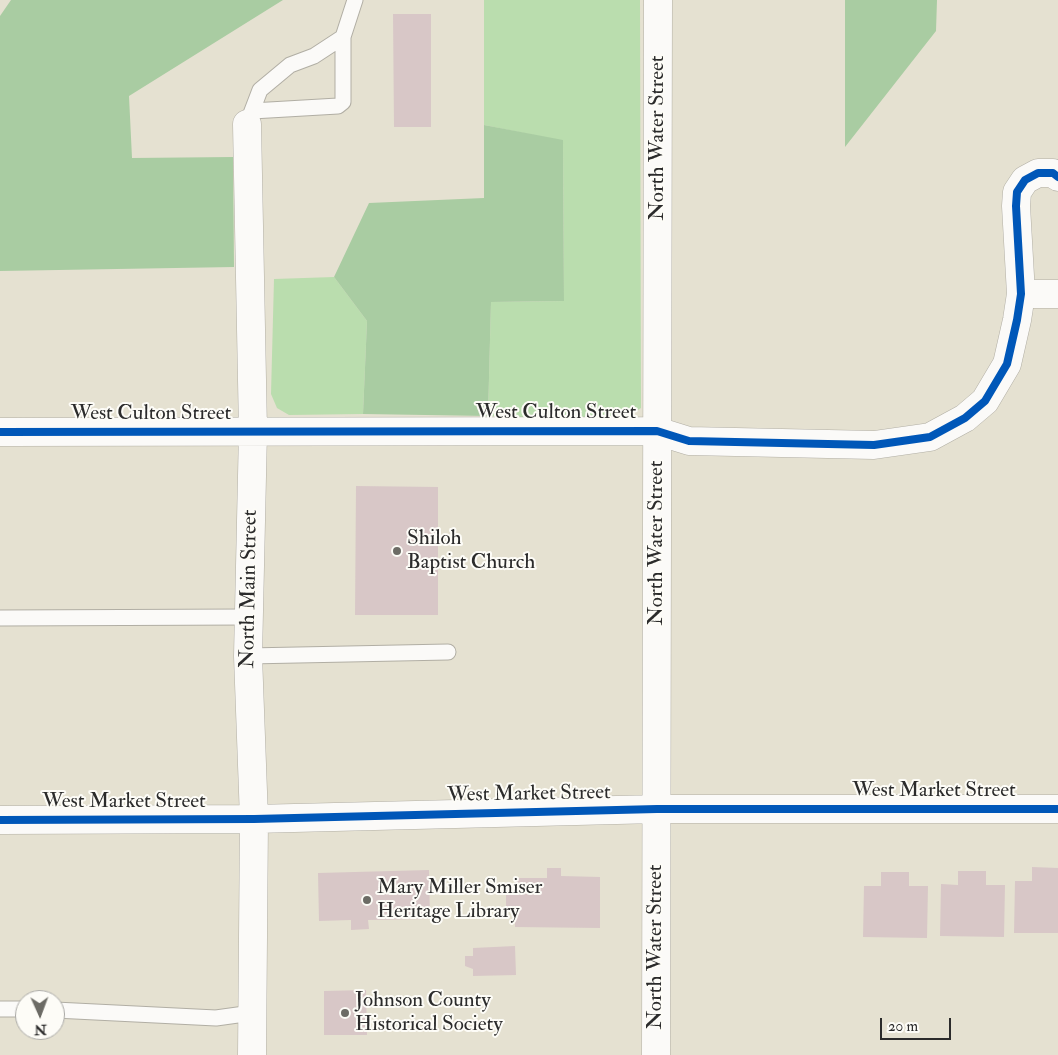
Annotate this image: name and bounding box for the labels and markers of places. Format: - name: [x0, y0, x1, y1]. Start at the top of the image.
- place label: Shiloh Baptist Church: [407, 526, 535, 576]
- marker: Shiloh Baptist Church: [391, 545, 403, 557]
- place label: Mary Miller Smiser Heritage Library: [377, 875, 542, 925]
- marker: Mary Miller Smiser Heritage Library: [361, 894, 373, 906]
- place label: Johnson County Historical Society: [355, 988, 503, 1038]
- marker: Johnson County Historical Society: [339, 1007, 351, 1019]

